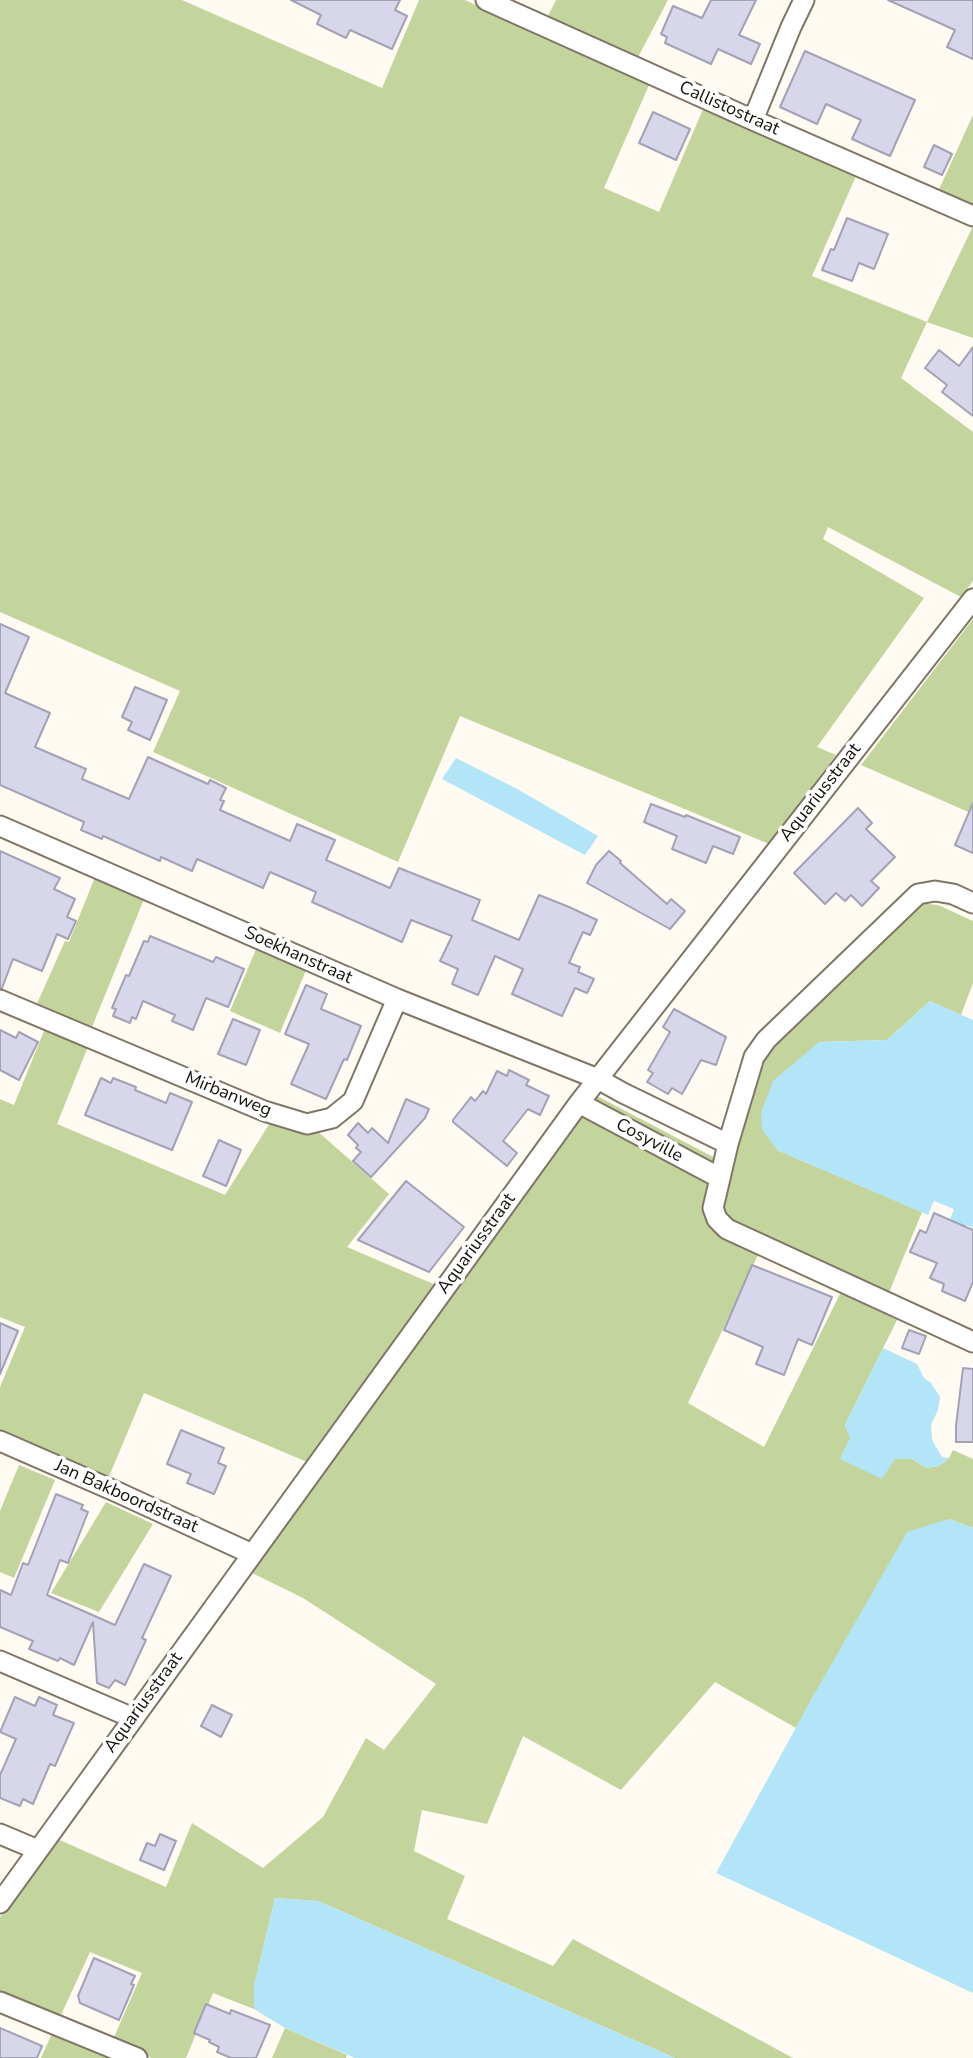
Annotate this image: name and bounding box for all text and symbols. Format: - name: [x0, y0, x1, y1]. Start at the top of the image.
- street label: Callistostraat: [675, 77, 783, 141]
- street label: Aquariusstraat: [776, 739, 866, 847]
- street label: Soekhanstraat: [241, 922, 355, 990]
- street label: Mirbanweg: [182, 1068, 274, 1122]
- street label: Cosyville: [612, 1114, 686, 1168]
- street label: Aquariusstraat: [433, 1189, 521, 1299]
- street label: Jan Bakboordstraat: [51, 1456, 201, 1538]
- street label: Aquariusstraat: [100, 1648, 188, 1758]

